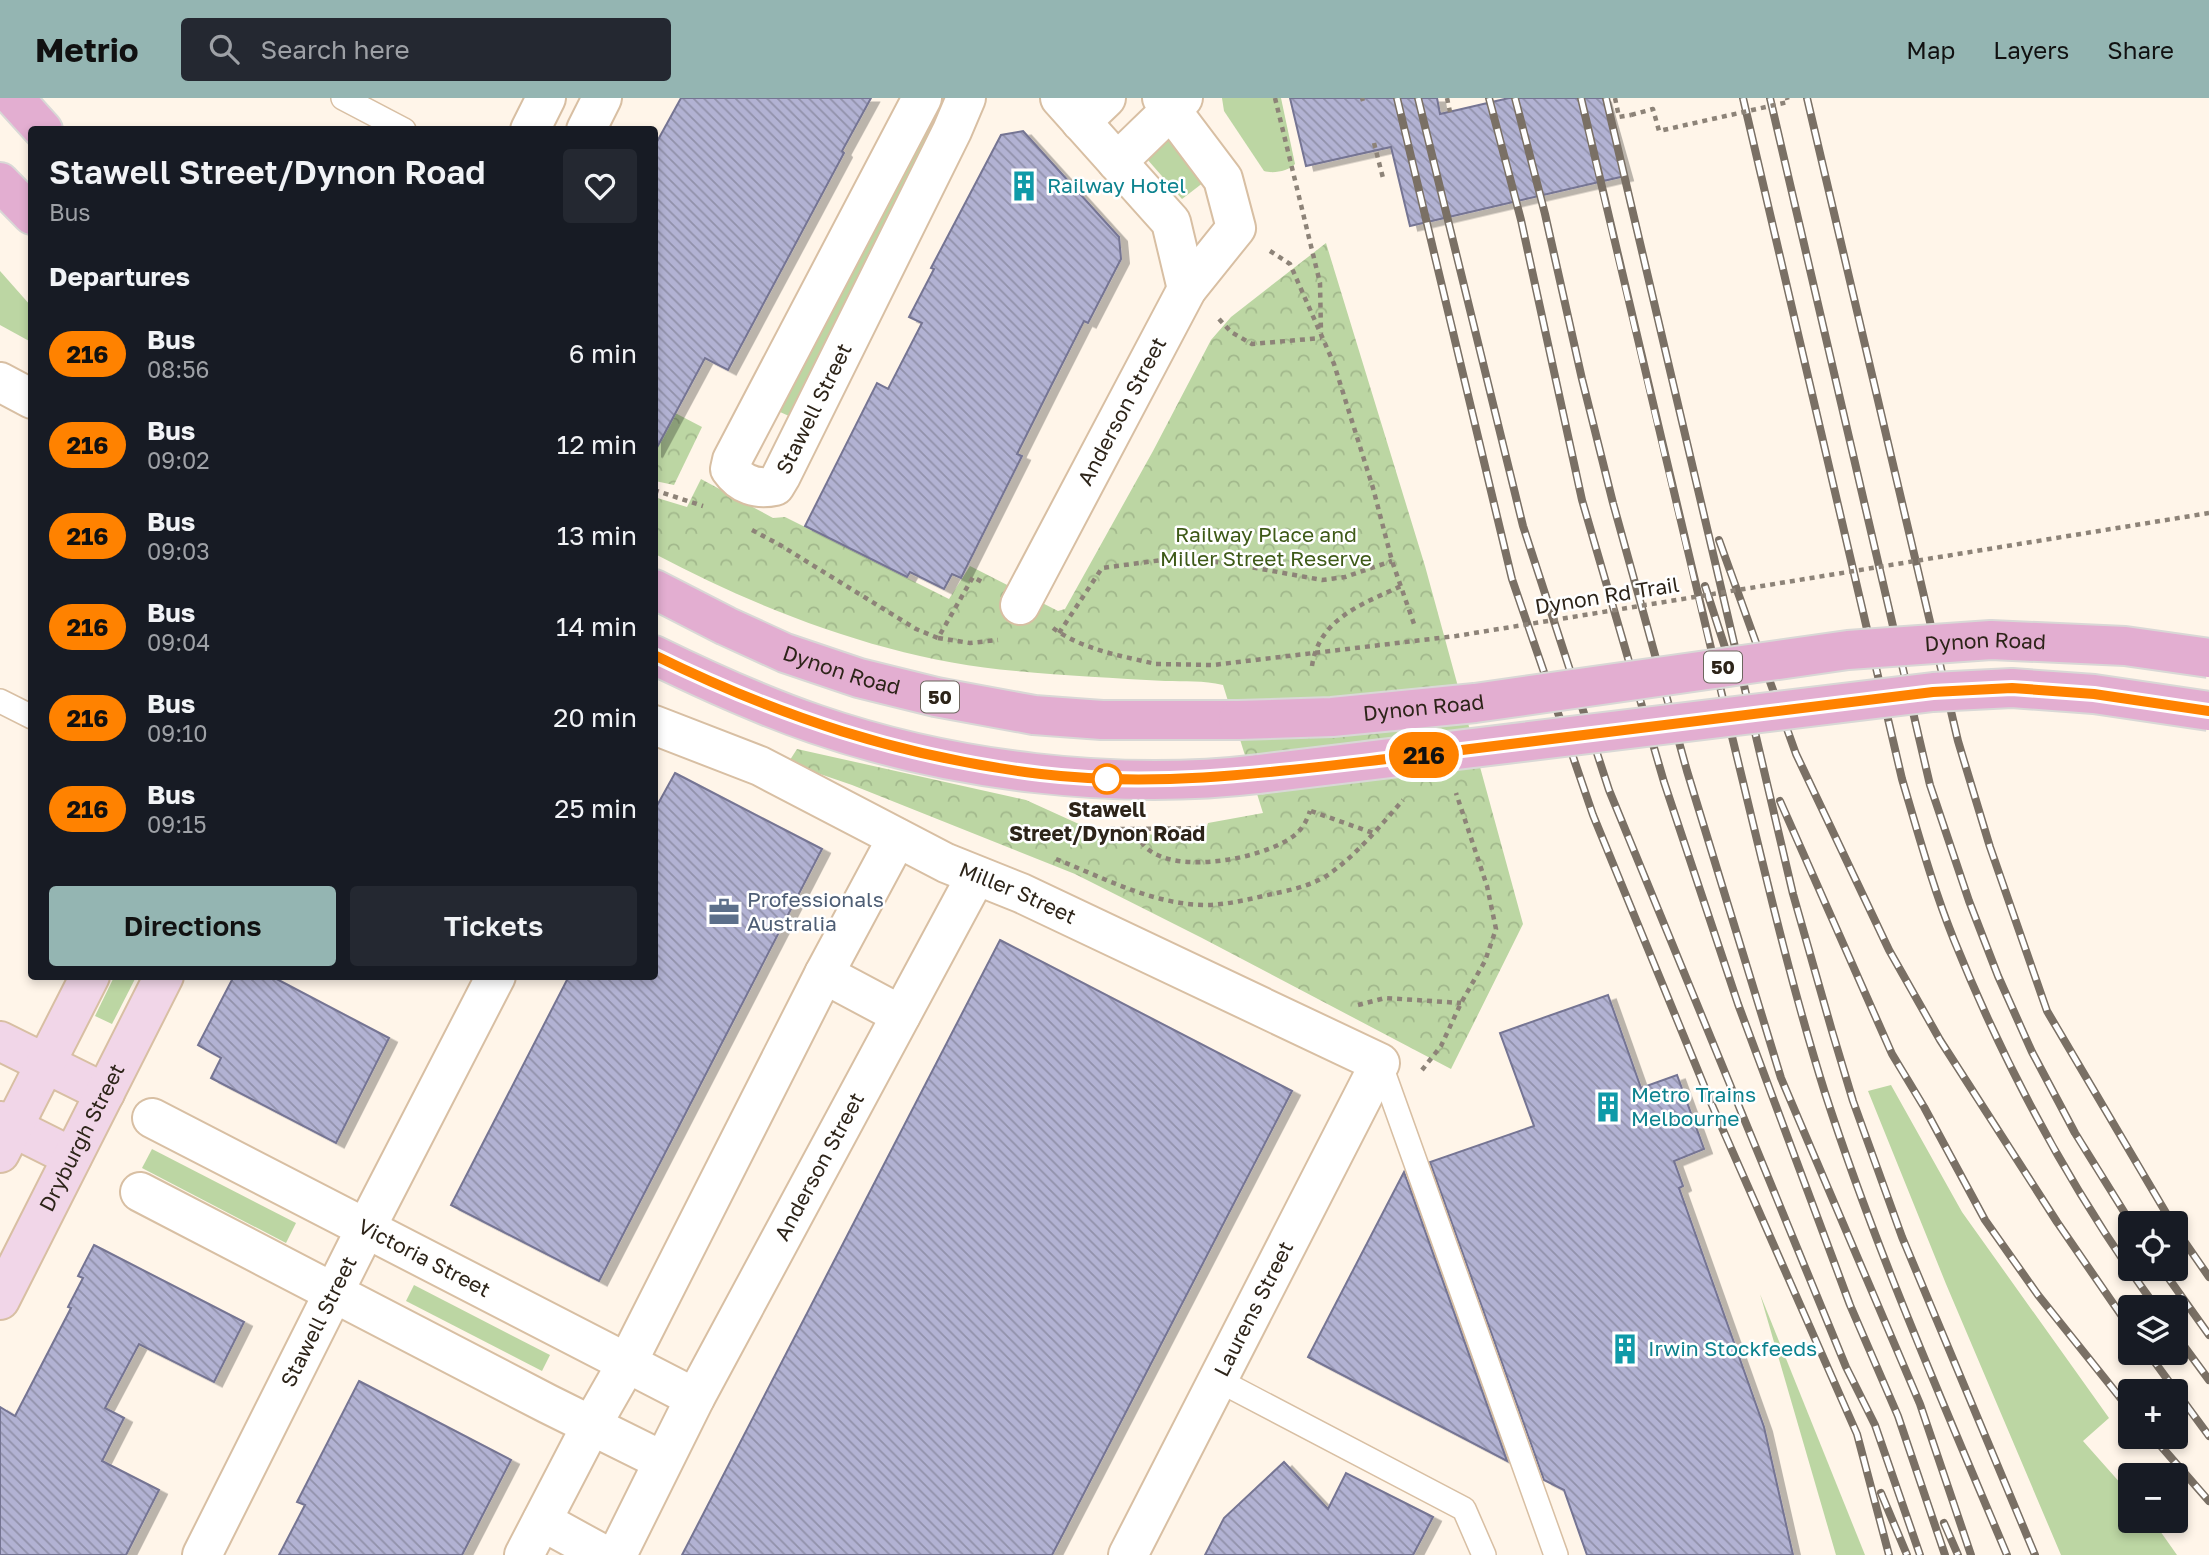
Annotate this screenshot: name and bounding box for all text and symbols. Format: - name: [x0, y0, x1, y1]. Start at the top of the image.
- search box: [181, 18, 671, 81]
- text: Metrio: [35, 30, 139, 69]
- icon: search: [205, 30, 243, 68]
- text: Search here: [261, 34, 410, 65]
- text: Map: [1906, 35, 1955, 64]
- text: Layers: [1993, 35, 2069, 64]
- text: Share: [2107, 35, 2174, 64]
- button: heart: [563, 149, 637, 223]
- text: Stawell Street/Dynon Road: [49, 152, 486, 191]
- building icon: Railway Hotel: [1007, 169, 1041, 203]
- place label: Railway Hotel: [1047, 172, 1186, 198]
- text: Bus: [49, 198, 91, 226]
- text: Departures: [49, 261, 190, 292]
- text: Bus: [147, 324, 195, 355]
- street label: Anderson Street: [1072, 332, 1171, 490]
- text: 6 min: [569, 338, 637, 369]
- text: 216: [66, 339, 109, 368]
- street label: Stawell Street: [770, 339, 857, 478]
- text: 08:56: [147, 355, 209, 383]
- text: Bus: [147, 415, 195, 446]
- text: 12 min: [557, 429, 637, 460]
- text: 216: [66, 430, 109, 459]
- text: 09:02: [147, 446, 210, 474]
- text: Bus: [147, 506, 195, 537]
- text: 13 min: [557, 520, 637, 551]
- text: 216: [66, 521, 109, 550]
- park label: Railway Place and Miller Street Reserve: [1160, 521, 1372, 571]
- text: 09:03: [147, 537, 210, 565]
- street label: Dynon Rd Trail: [1533, 571, 1681, 619]
- text: Bus: [147, 597, 195, 628]
- text: 14 min: [556, 611, 637, 642]
- text: 216: [66, 612, 109, 641]
- street label: Dynon Road: [1924, 626, 2047, 657]
- text: 09:04: [147, 628, 210, 656]
- street label: Dynon Road: [780, 639, 903, 700]
- road number: 50: [1704, 652, 1742, 682]
- road number: 50: [921, 682, 959, 712]
- text: Bus: [147, 688, 195, 719]
- street label: Dynon Road: [1362, 688, 1486, 726]
- text: 20 min: [553, 702, 637, 733]
- text: 216: [66, 703, 109, 732]
- text: 09:10: [147, 719, 208, 747]
- line badge: 216: [1384, 732, 1464, 778]
- text: 216: [1403, 740, 1445, 769]
- marker: Stawell Street/Dynon Road: [1092, 764, 1122, 794]
- text: Bus: [147, 779, 195, 810]
- text: 25 min: [554, 793, 637, 824]
- text: 216: [66, 794, 109, 823]
- place label: Stawell Street/Dynon Road: [1009, 796, 1205, 846]
- text: 09:15: [147, 810, 207, 838]
- street label: Miller Street: [956, 856, 1080, 929]
- button: Directions: [49, 886, 336, 966]
- button: Tickets: [350, 886, 637, 966]
- place label: Professionals Australia: [747, 886, 884, 936]
- office icon: Professionals Australia: [707, 895, 741, 929]
- street label: Dryburgh Street: [33, 1059, 130, 1215]
- place label: Metro Trains Melbourne: [1631, 1081, 1756, 1131]
- street label: Anderson Street: [768, 1088, 869, 1245]
- building icon: Metro Trains Melbourne: [1591, 1090, 1625, 1124]
- map controls: [2118, 1211, 2188, 1533]
- button: locate: [2118, 1211, 2188, 1281]
- street label: Victoria Street: [354, 1212, 495, 1302]
- street label: Laurens Street: [1208, 1237, 1298, 1381]
- street label: Stawell Street: [274, 1252, 362, 1391]
- button: layers: [2118, 1295, 2188, 1365]
- building icon: Irwin Stockfeeds: [1608, 1332, 1642, 1366]
- place label: Irwin Stockfeeds: [1648, 1335, 1817, 1361]
- button: +: [2118, 1379, 2188, 1449]
- button: −: [2118, 1463, 2188, 1533]

